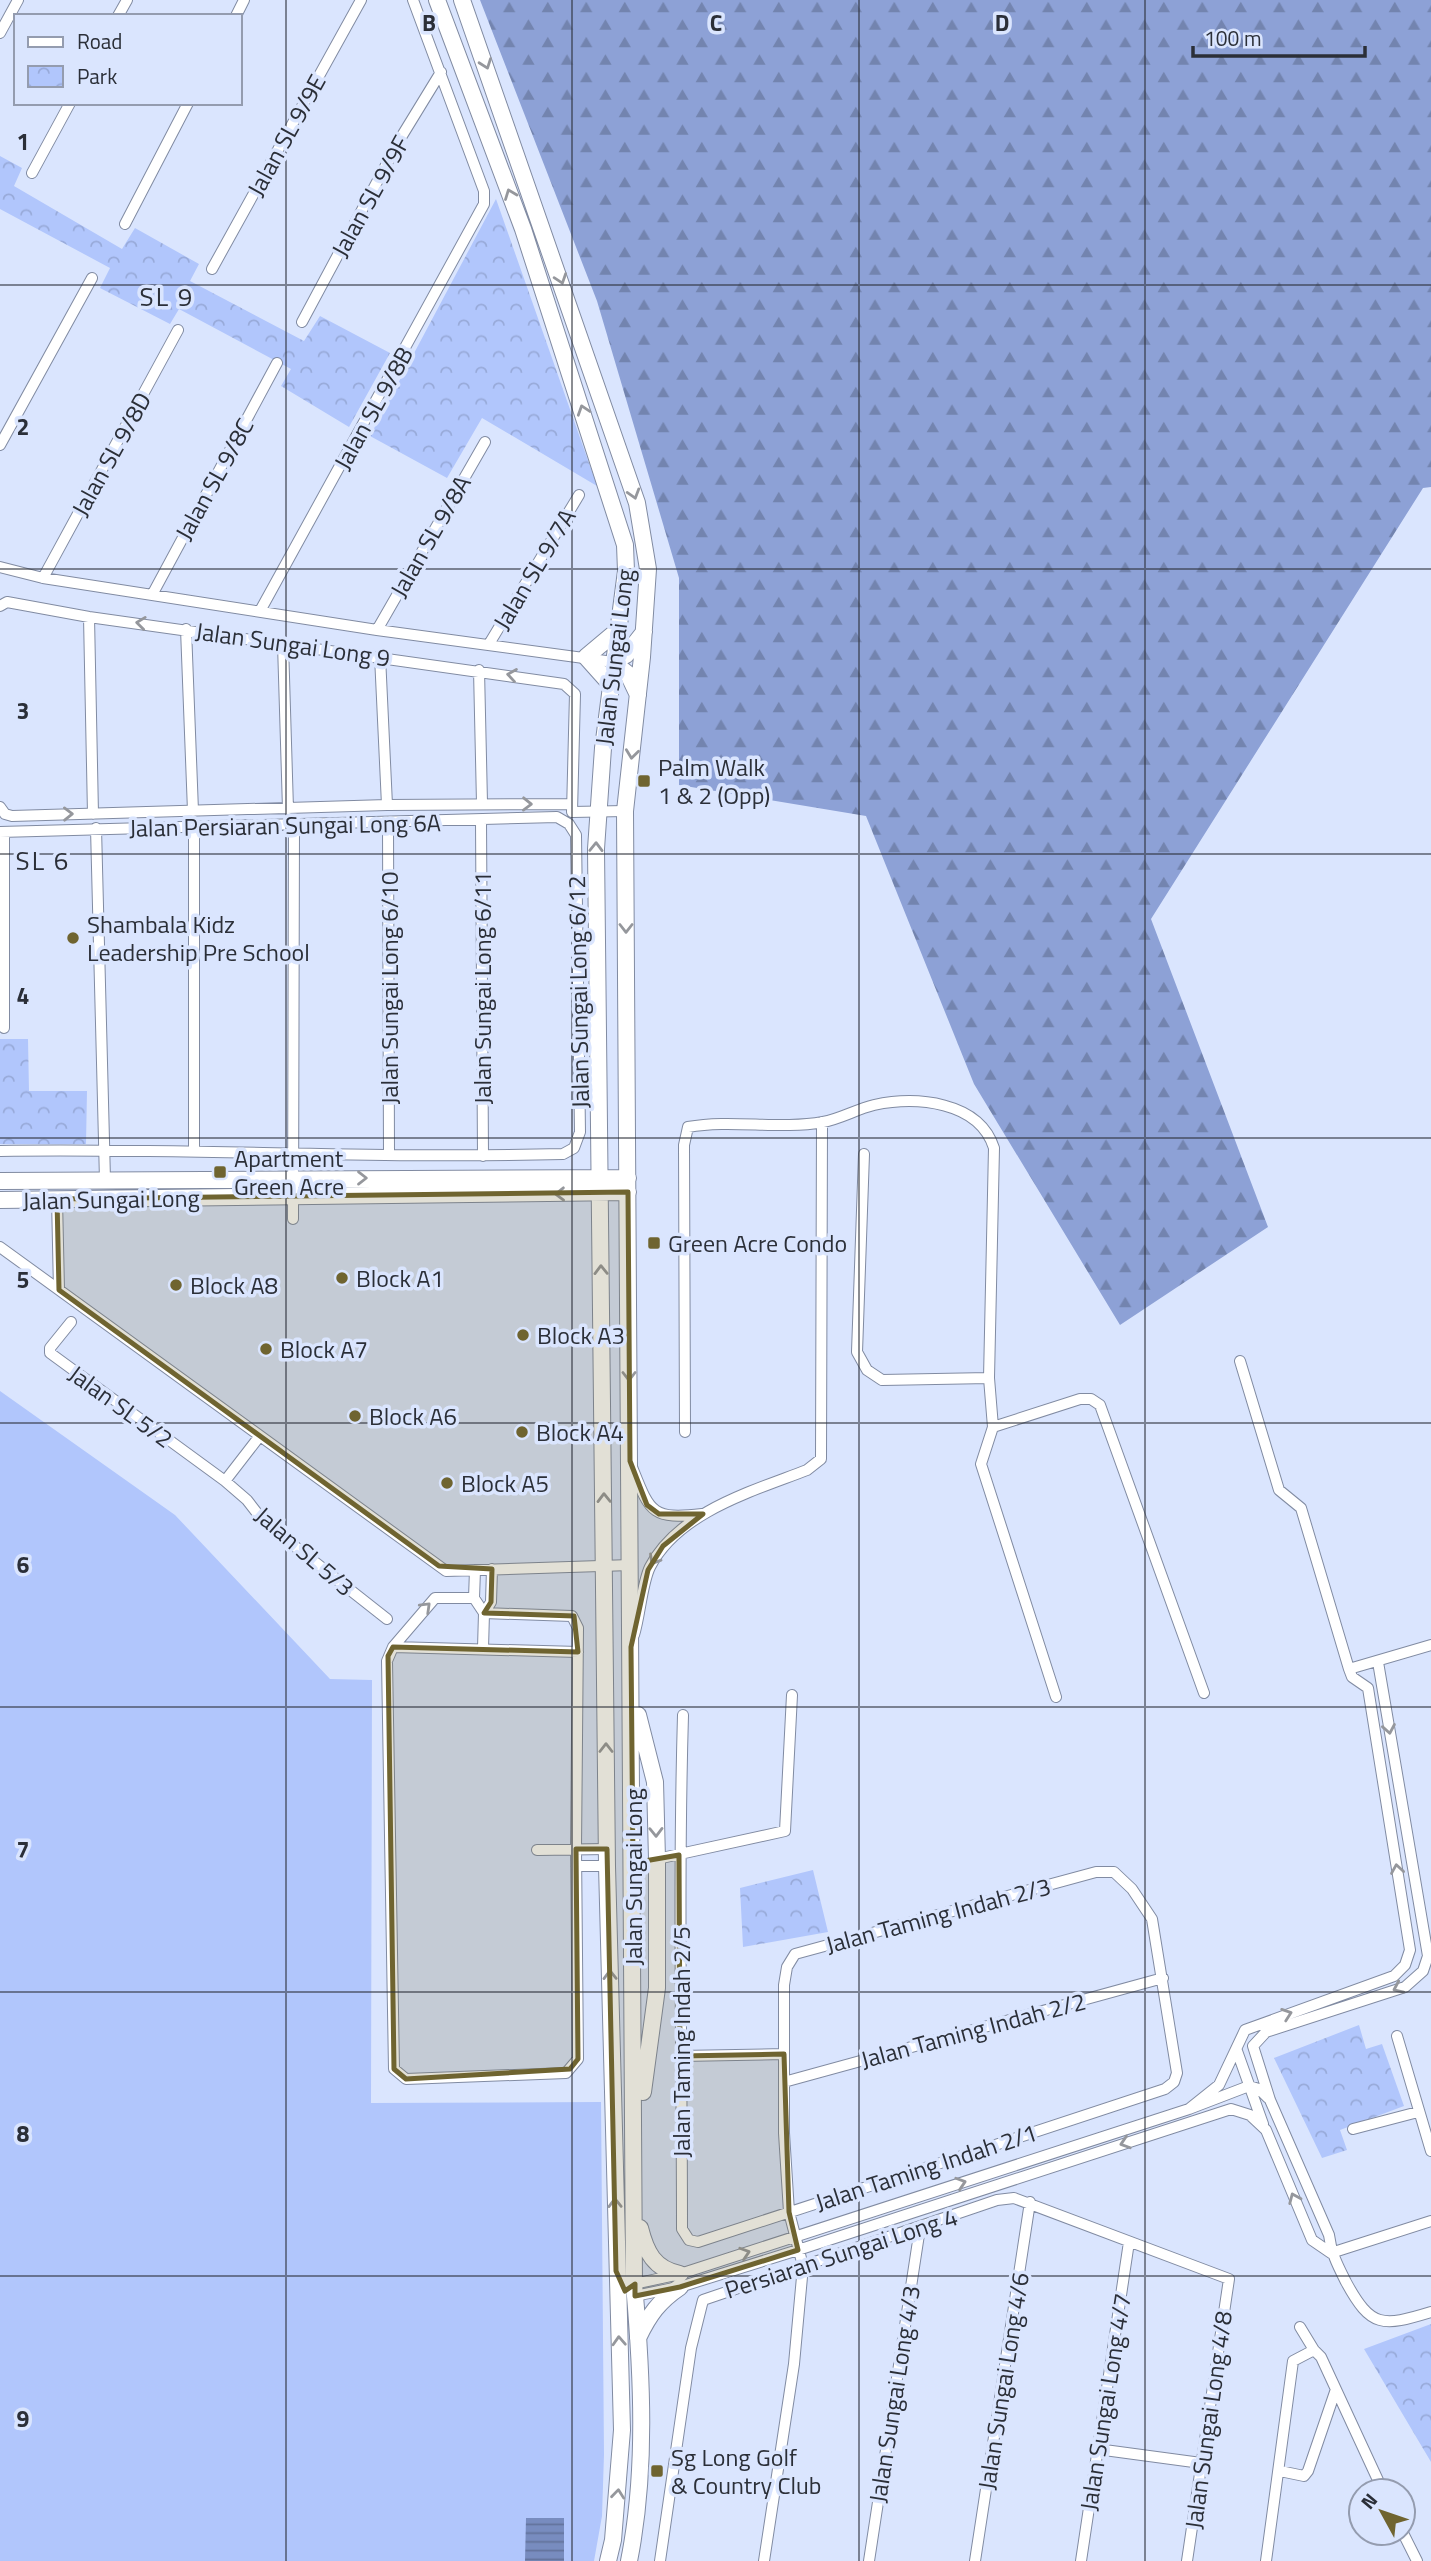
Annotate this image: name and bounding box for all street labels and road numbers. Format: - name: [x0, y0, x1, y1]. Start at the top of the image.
- street label: Jalan SL 9/9E: [238, 67, 334, 203]
- street label: Jalan SL 9/9F: [322, 129, 418, 263]
- street label: Jalan SL 9/8B: [324, 340, 422, 476]
- street label: Jalan SL 9/8D: [62, 385, 160, 523]
- street label: Jalan SL 9/8C: [166, 412, 262, 546]
- street label: Jalan SL 9/8A: [381, 468, 479, 604]
- street label: Jalan SL 9/7A: [484, 502, 584, 636]
- street label: Jalan Sungai Long: [585, 567, 643, 747]
- street label: Jalan Sungai Long 9: [193, 613, 393, 675]
- street label: Jalan Persiaran Sungai Long 6A: [129, 804, 441, 846]
- street label: Jalan Sungai Long 6/10: [371, 872, 407, 1105]
- street label: Jalan Sungai Long 6/11: [464, 872, 500, 1105]
- street label: Jalan Sungai Long 6/12: [558, 875, 598, 1109]
- street label: Jalan Sungai Long: [22, 1179, 200, 1219]
- street label: Jalan SL 5/2: [61, 1356, 181, 1456]
- street label: Jalan SL 5/3: [247, 1498, 363, 1604]
- street label: Jalan Sungai Long: [615, 1788, 651, 1966]
- street label: Jalan Taming Indah 2/3: [822, 1868, 1054, 1962]
- street label: Jalan Taming Indah 2/5: [663, 1926, 699, 2158]
- street label: Jalan Taming Indah 2/2: [857, 1983, 1089, 2077]
- street label: Jalan Taming Indah 2/1: [810, 2114, 1042, 2220]
- street label: Persiaran Sungai Long 4: [720, 2198, 962, 2308]
- street label: Jalan Sungai Long 4/6: [968, 2270, 1038, 2492]
- street label: Jalan Sungai Long 4/3: [859, 2283, 929, 2505]
- street label: Jalan Sungai Long 4/7: [1070, 2291, 1140, 2513]
- street label: Jalan Sungai Long 4/8: [1175, 2309, 1241, 2531]

